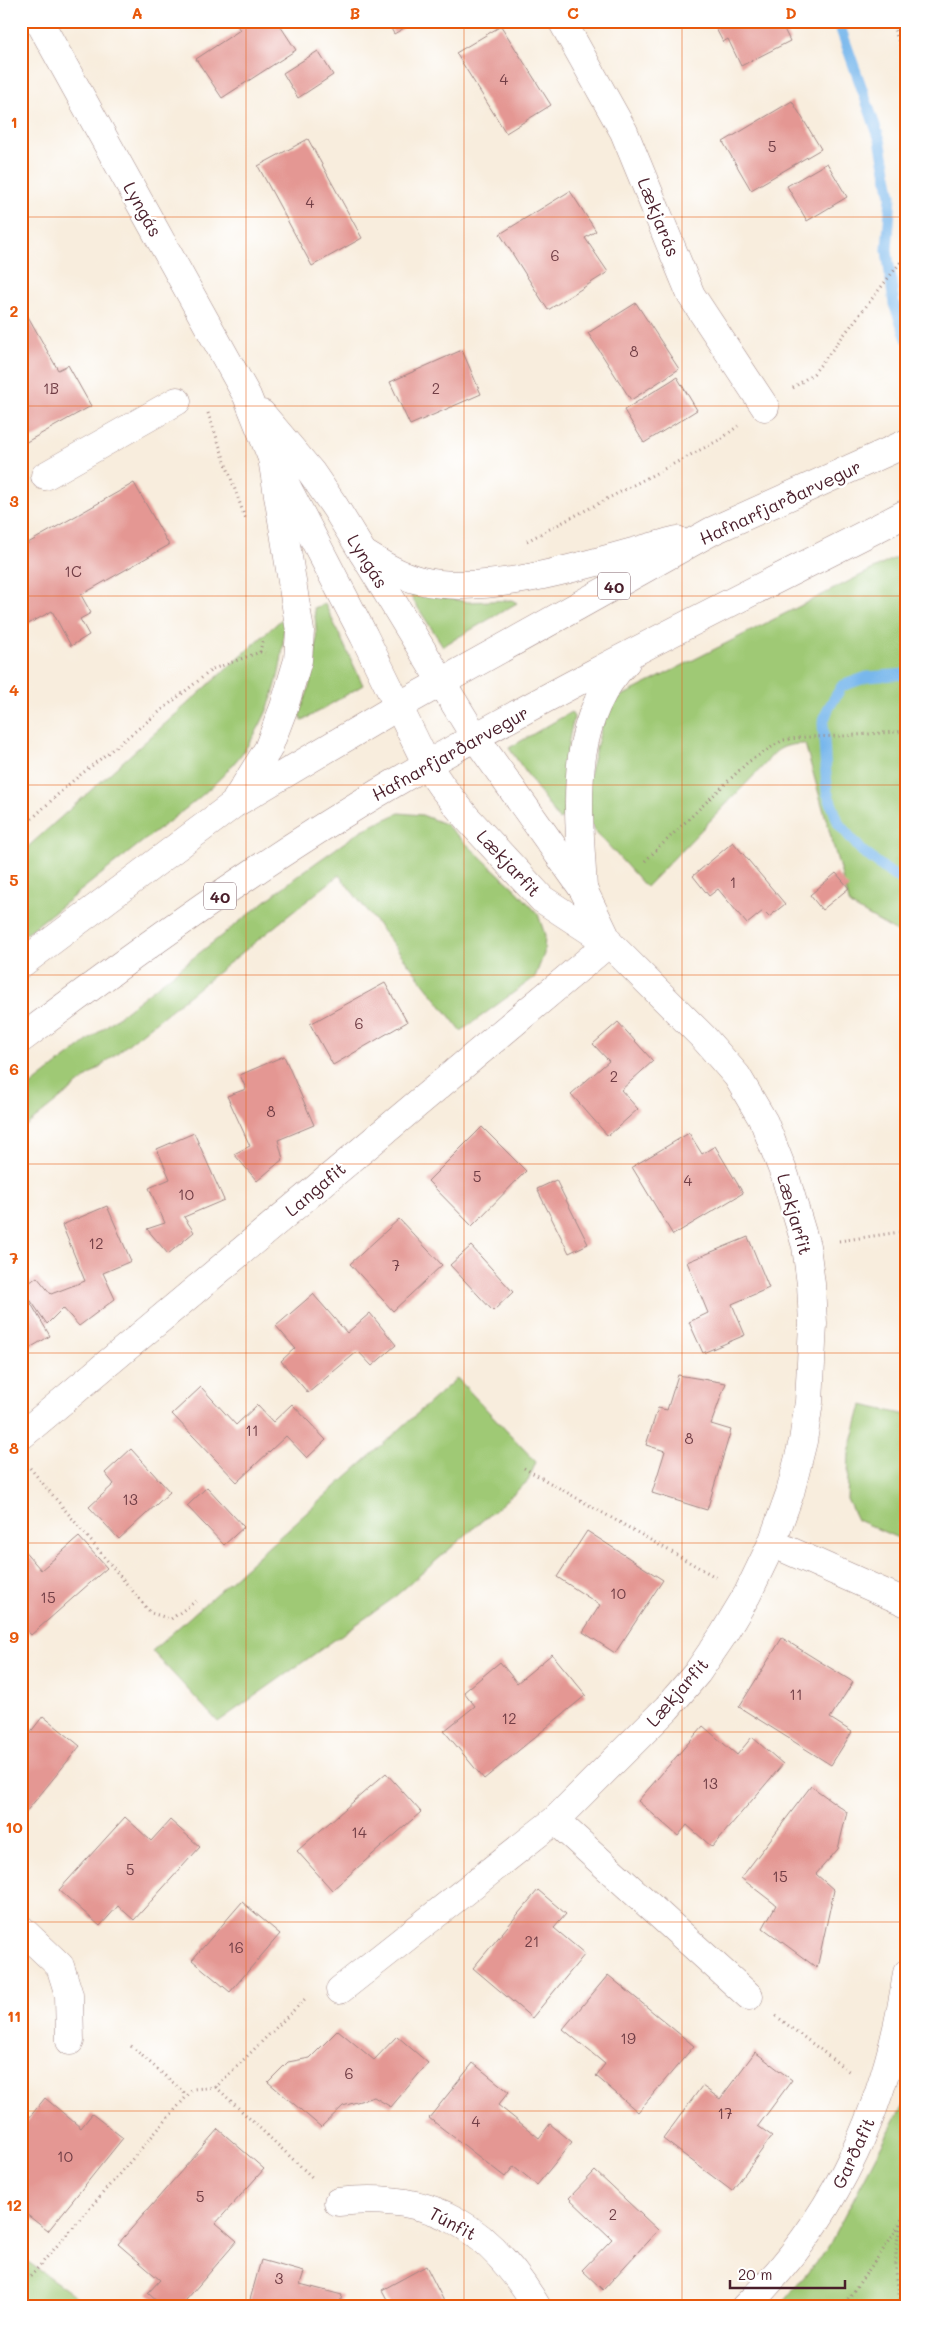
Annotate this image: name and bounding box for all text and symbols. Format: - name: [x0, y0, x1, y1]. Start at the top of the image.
- text: A: [131, 2, 143, 23]
- text: B: [350, 2, 360, 23]
- text: C: [567, 2, 579, 23]
- text: D: [785, 2, 797, 23]
- house number: 4: [500, 69, 509, 89]
- text: 1: [10, 111, 18, 132]
- house number: 5: [768, 136, 776, 156]
- street label: Lækjarás: [632, 174, 686, 260]
- street label: Lyngás: [118, 177, 168, 241]
- house number: 4: [306, 192, 315, 212]
- house number: 6: [550, 245, 560, 265]
- text: 2: [10, 300, 19, 321]
- house number: 8: [629, 341, 639, 361]
- house number: 1B: [43, 378, 59, 398]
- house number: 2: [432, 378, 440, 398]
- street label: Hafnarfjarðarvegur: [695, 454, 865, 550]
- text: 3: [9, 490, 19, 511]
- street label: Lyngás: [342, 530, 394, 592]
- house number: 1C: [64, 561, 82, 581]
- road number: 40: [598, 572, 630, 600]
- text: 4: [9, 679, 19, 700]
- street label: Hafnarfjarðarvegur: [367, 700, 533, 806]
- street label: Lækjarfit: [472, 824, 546, 902]
- text: 5: [9, 869, 19, 890]
- house number: 1: [730, 872, 736, 892]
- road number: 40: [204, 882, 236, 909]
- house number: 6: [354, 1013, 364, 1033]
- text: 6: [9, 1058, 19, 1079]
- house number: 2: [610, 1066, 618, 1086]
- house number: 8: [266, 1101, 276, 1121]
- street label: Langafit: [279, 1156, 351, 1222]
- house number: 5: [473, 1166, 481, 1186]
- house number: 4: [684, 1170, 693, 1190]
- street label: Lækjarfit: [772, 1170, 818, 1258]
- house number: 10: [178, 1184, 194, 1204]
- house number: 12: [88, 1233, 104, 1253]
- text: 7: [10, 1247, 19, 1268]
- house number: 7: [392, 1255, 400, 1275]
- house number: 11: [245, 1420, 259, 1440]
- house number: 8: [684, 1428, 694, 1448]
- text: 8: [9, 1437, 19, 1458]
- house number: 13: [122, 1489, 138, 1509]
- house number: 10: [610, 1583, 626, 1603]
- house number: 15: [40, 1587, 56, 1607]
- text: 9: [9, 1626, 19, 1647]
- street label: Lækjarfit: [641, 1653, 713, 1731]
- house number: 11: [789, 1684, 803, 1704]
- house number: 12: [501, 1708, 517, 1728]
- house number: 13: [702, 1773, 718, 1793]
- text: 10: [5, 1816, 23, 1837]
- house number: 14: [351, 1822, 367, 1842]
- house number: 5: [126, 1859, 134, 1879]
- house number: 15: [772, 1866, 788, 1886]
- house number: 21: [524, 1931, 540, 1951]
- house number: 16: [228, 1937, 244, 1957]
- text: 11: [7, 2005, 21, 2026]
- house number: 19: [620, 2028, 636, 2048]
- house number: 6: [344, 2063, 354, 2083]
- house number: 17: [717, 2103, 733, 2123]
- house number: 4: [472, 2111, 481, 2131]
- street label: Garðafit: [826, 2113, 880, 2193]
- house number: 10: [57, 2146, 73, 2166]
- house number: 5: [196, 2186, 204, 2206]
- text: 12: [6, 2194, 22, 2215]
- street label: Túnfit: [425, 2201, 481, 2245]
- house number: 2: [609, 2204, 617, 2224]
- scale bar: [730, 2258, 846, 2290]
- text: 20 m: [738, 2264, 772, 2284]
- house number: 3: [275, 2268, 284, 2288]

